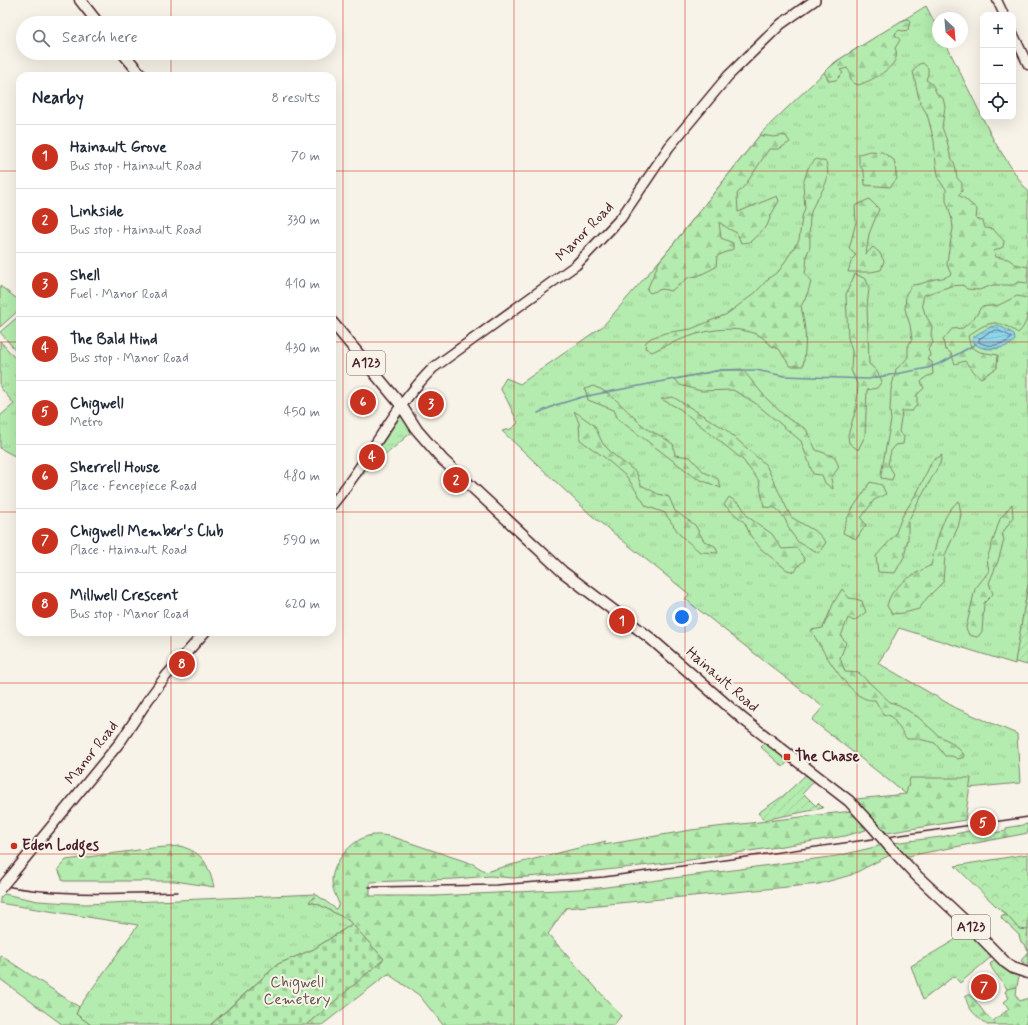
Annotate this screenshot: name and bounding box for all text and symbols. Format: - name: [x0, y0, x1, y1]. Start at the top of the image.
- north arrow: [932, 12, 968, 48]
- map controls: [980, 12, 1016, 120]
- button: +: [980, 12, 1016, 48]
- search box: [16, 16, 336, 60]
- icon: search: [30, 27, 52, 49]
- text: Search here: [62, 28, 138, 48]
- button: −: [980, 48, 1016, 84]
- button: locate: [980, 84, 1016, 120]
- text: Nearby: [32, 87, 84, 109]
- text: 8 results: [272, 90, 320, 107]
- text: Hainault Grove: [70, 138, 167, 158]
- text: 1: [42, 148, 48, 165]
- text: 70 m: [291, 148, 320, 165]
- text: Bus stop · Hainault Road: [70, 158, 202, 175]
- street label: Manor Road: [551, 198, 619, 266]
- text: Linkside: [70, 202, 124, 222]
- text: 2: [42, 212, 48, 229]
- text: 330 m: [287, 212, 320, 229]
- text: Bus stop · Hainault Road: [70, 222, 202, 239]
- text: Shell: [70, 266, 100, 286]
- text: 3: [42, 276, 48, 293]
- text: 410 m: [285, 276, 320, 293]
- text: Fuel · Manor Road: [70, 286, 168, 303]
- text: The Bald Hind: [70, 330, 158, 350]
- text: 4: [41, 340, 49, 357]
- text: 430 m: [285, 340, 320, 357]
- text: Bus stop · Manor Road: [70, 350, 189, 367]
- road number: A123: [347, 351, 385, 375]
- pin: 6: [350, 387, 376, 417]
- pin: 3: [418, 389, 444, 419]
- text: Chigwell: [70, 394, 123, 414]
- text: 5: [41, 404, 49, 421]
- text: 450 m: [284, 404, 320, 421]
- text: Metro: [70, 414, 103, 431]
- pin: 4: [359, 442, 385, 472]
- text: Sherrell House: [70, 458, 160, 478]
- pin: 2: [443, 465, 469, 495]
- text: 6: [42, 468, 48, 485]
- text: 480 m: [284, 468, 320, 485]
- text: Place · Fencepiece Road: [70, 478, 197, 495]
- text: Chigwell Member's Club: [70, 522, 223, 542]
- text: 7: [41, 532, 49, 549]
- text: 590 m: [283, 532, 320, 549]
- text: Place · Hainault Road: [70, 542, 187, 559]
- text: Millwell Crescent: [70, 586, 179, 606]
- text: 8: [41, 596, 49, 613]
- text: 620 m: [285, 596, 320, 613]
- text: Bus stop · Manor Road: [70, 606, 189, 623]
- pin: 1: [609, 606, 635, 636]
- your location: [672, 607, 692, 627]
- street label: Hainault Road: [681, 643, 763, 717]
- pin: 8: [169, 649, 195, 679]
- street label: Manor Road: [61, 717, 123, 789]
- place label: The Chase: [795, 747, 860, 767]
- marker: The Chase: [782, 752, 792, 762]
- pin: 5: [970, 808, 996, 838]
- place label: Eden Lodges: [22, 836, 99, 858]
- marker: Eden Lodges: [9, 841, 19, 851]
- road number: A123: [952, 915, 990, 939]
- pin: 7: [971, 972, 997, 1002]
- park label: Chigwell Cemetery: [264, 973, 331, 1010]

